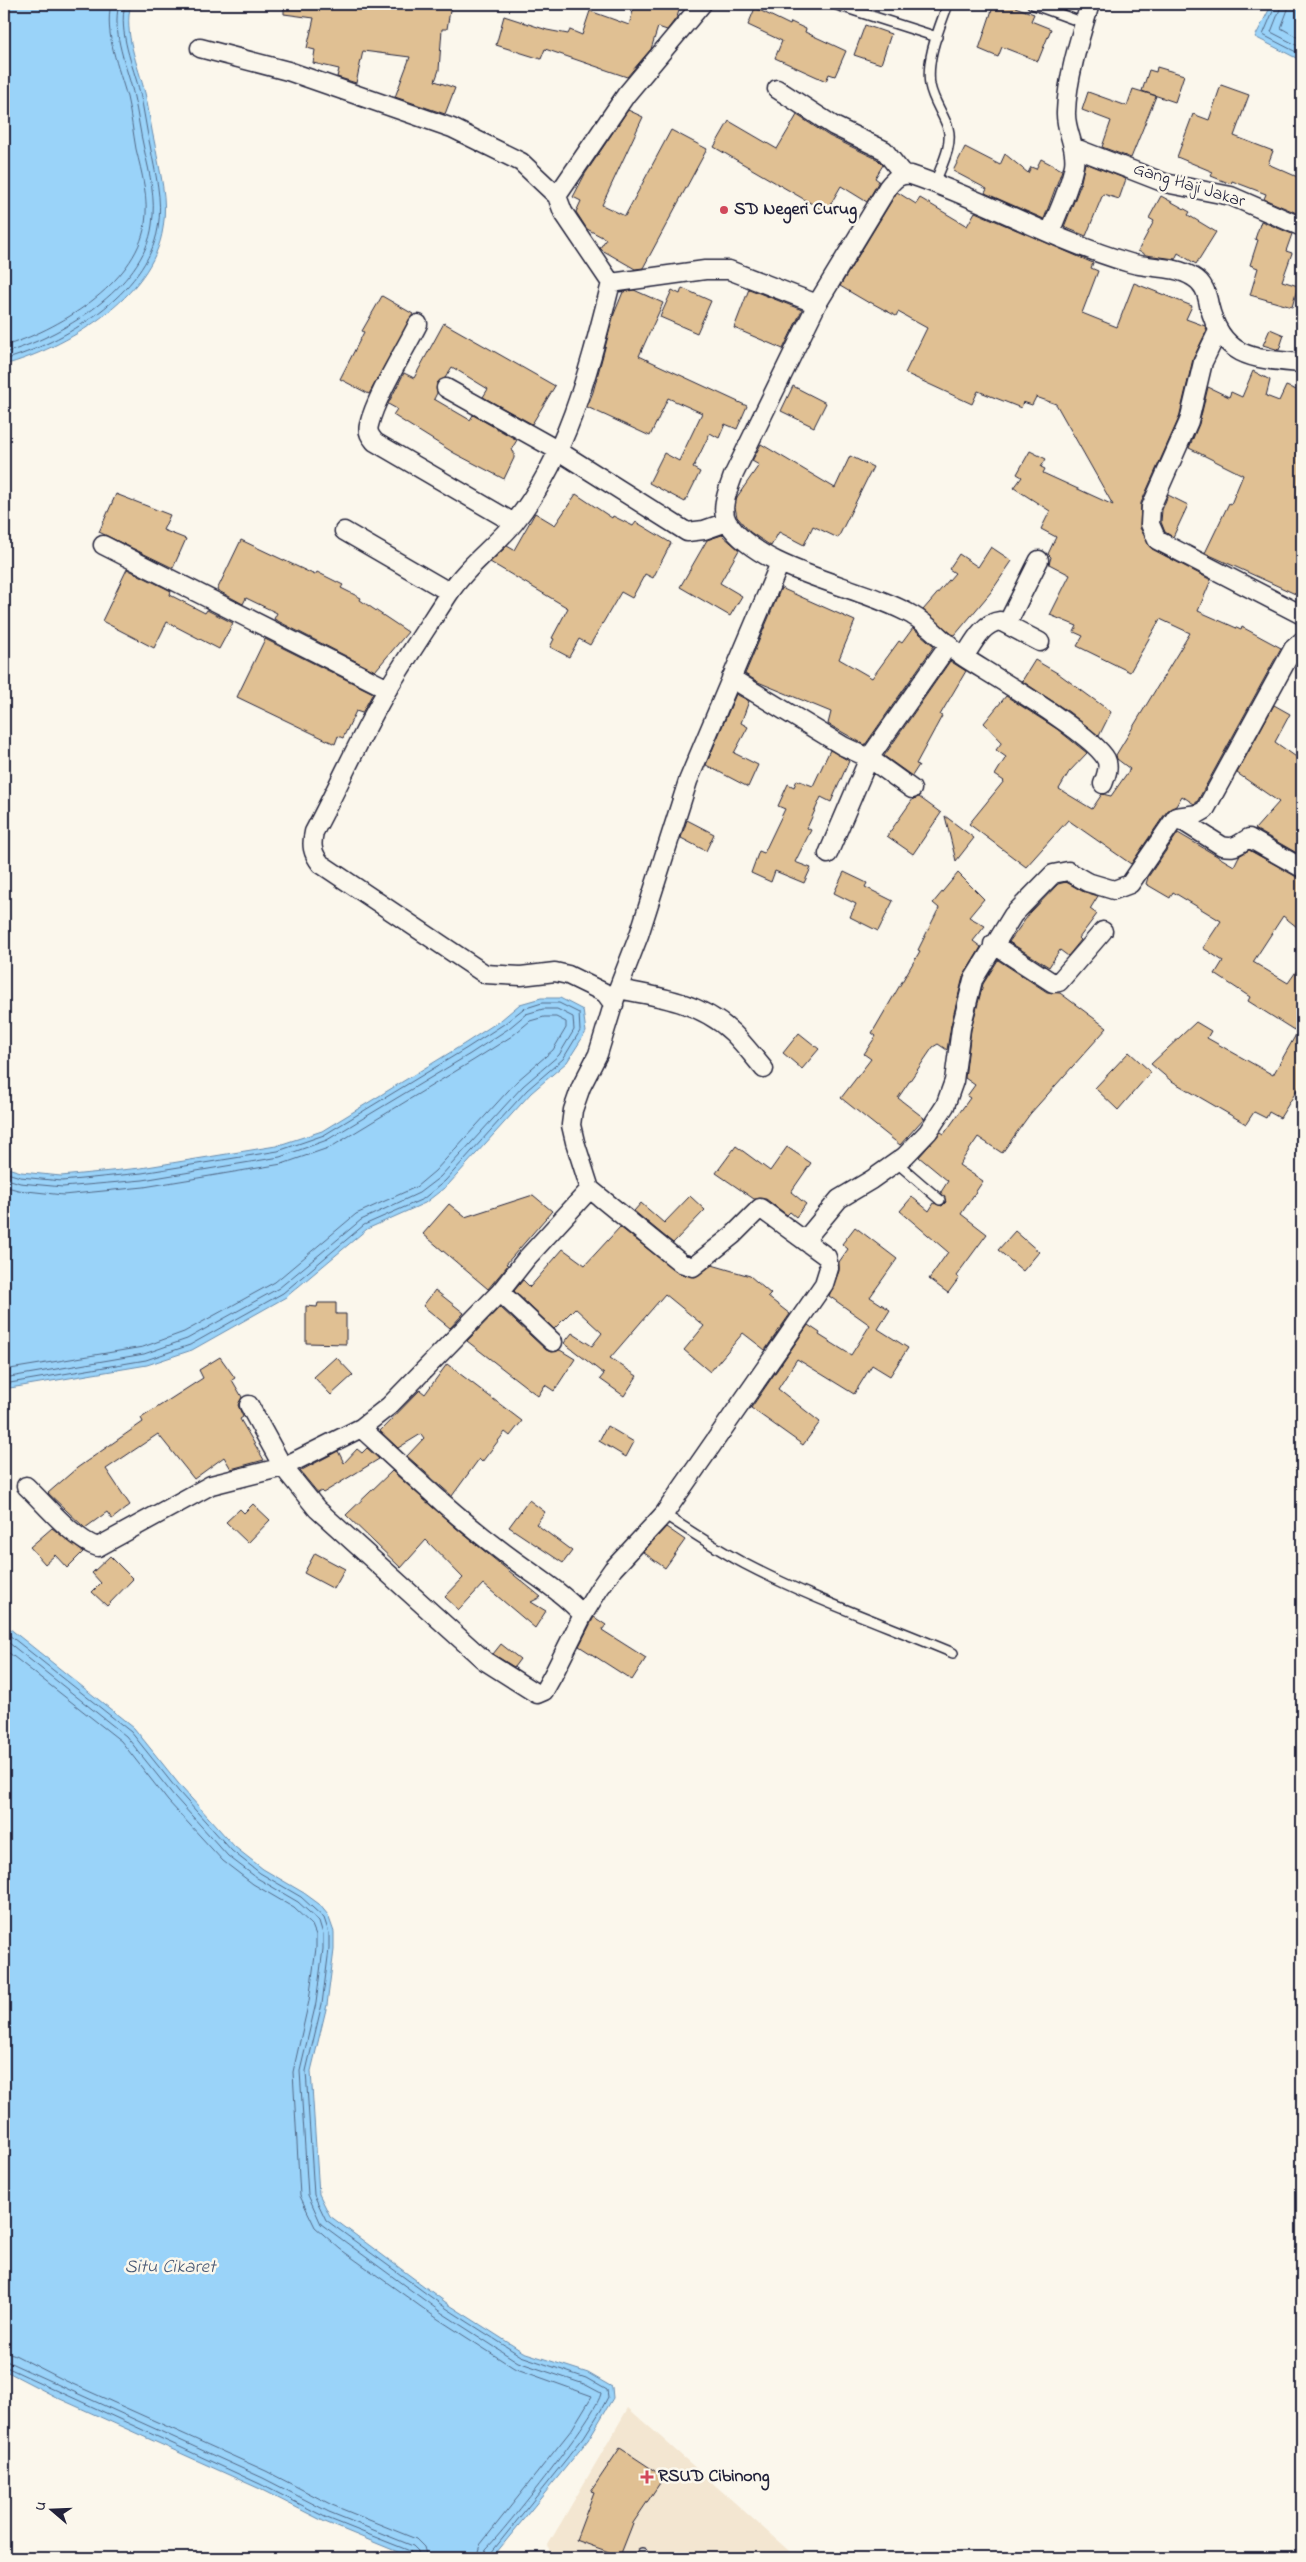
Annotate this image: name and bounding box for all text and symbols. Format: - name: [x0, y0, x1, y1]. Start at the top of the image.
- street label: Gang Haji Jakar: [1130, 157, 1249, 216]
- place label: SD Negeri Curug: [734, 197, 857, 224]
- marker: SD Negeri Curug: [718, 204, 730, 216]
- water label: Situ Cikaret: [125, 2254, 217, 2281]
- place label: RSUD Cibinong: [658, 2464, 770, 2491]
- marker: RSUD Cibinong: [640, 2470, 654, 2484]
- north arrow: [28, 2484, 78, 2534]
- text: U: [30, 2499, 53, 2514]

